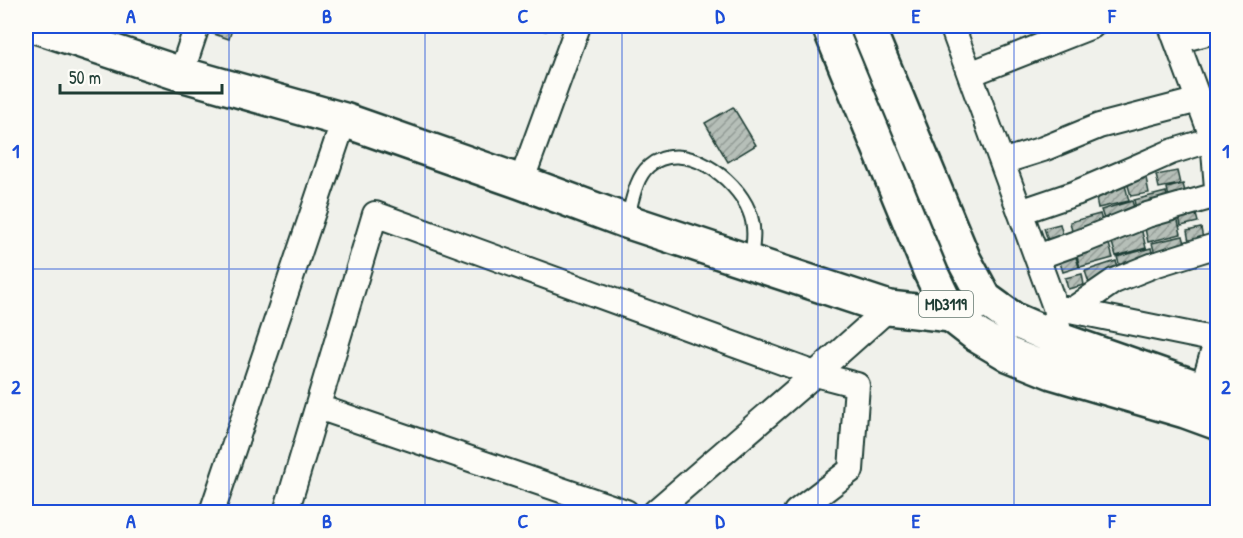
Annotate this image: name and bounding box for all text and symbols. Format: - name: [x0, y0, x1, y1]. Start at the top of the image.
- text: A: [126, 2, 136, 29]
- text: B: [322, 2, 332, 29]
- text: C: [518, 2, 529, 29]
- text: D: [715, 2, 725, 29]
- text: E: [912, 2, 921, 29]
- text: F: [1107, 2, 1117, 29]
- scale bar: [60, 57, 222, 95]
- text: 50 m: [69, 65, 101, 90]
- text: 1: [12, 137, 20, 164]
- text: 1: [1222, 137, 1230, 164]
- road number: MD3119: [919, 291, 973, 317]
- text: 2: [11, 373, 21, 400]
- text: 2: [1221, 373, 1231, 400]
- text: A: [126, 507, 136, 534]
- text: B: [322, 507, 332, 534]
- text: C: [518, 507, 529, 534]
- text: D: [715, 507, 725, 534]
- text: E: [912, 507, 921, 534]
- text: F: [1107, 507, 1117, 534]

